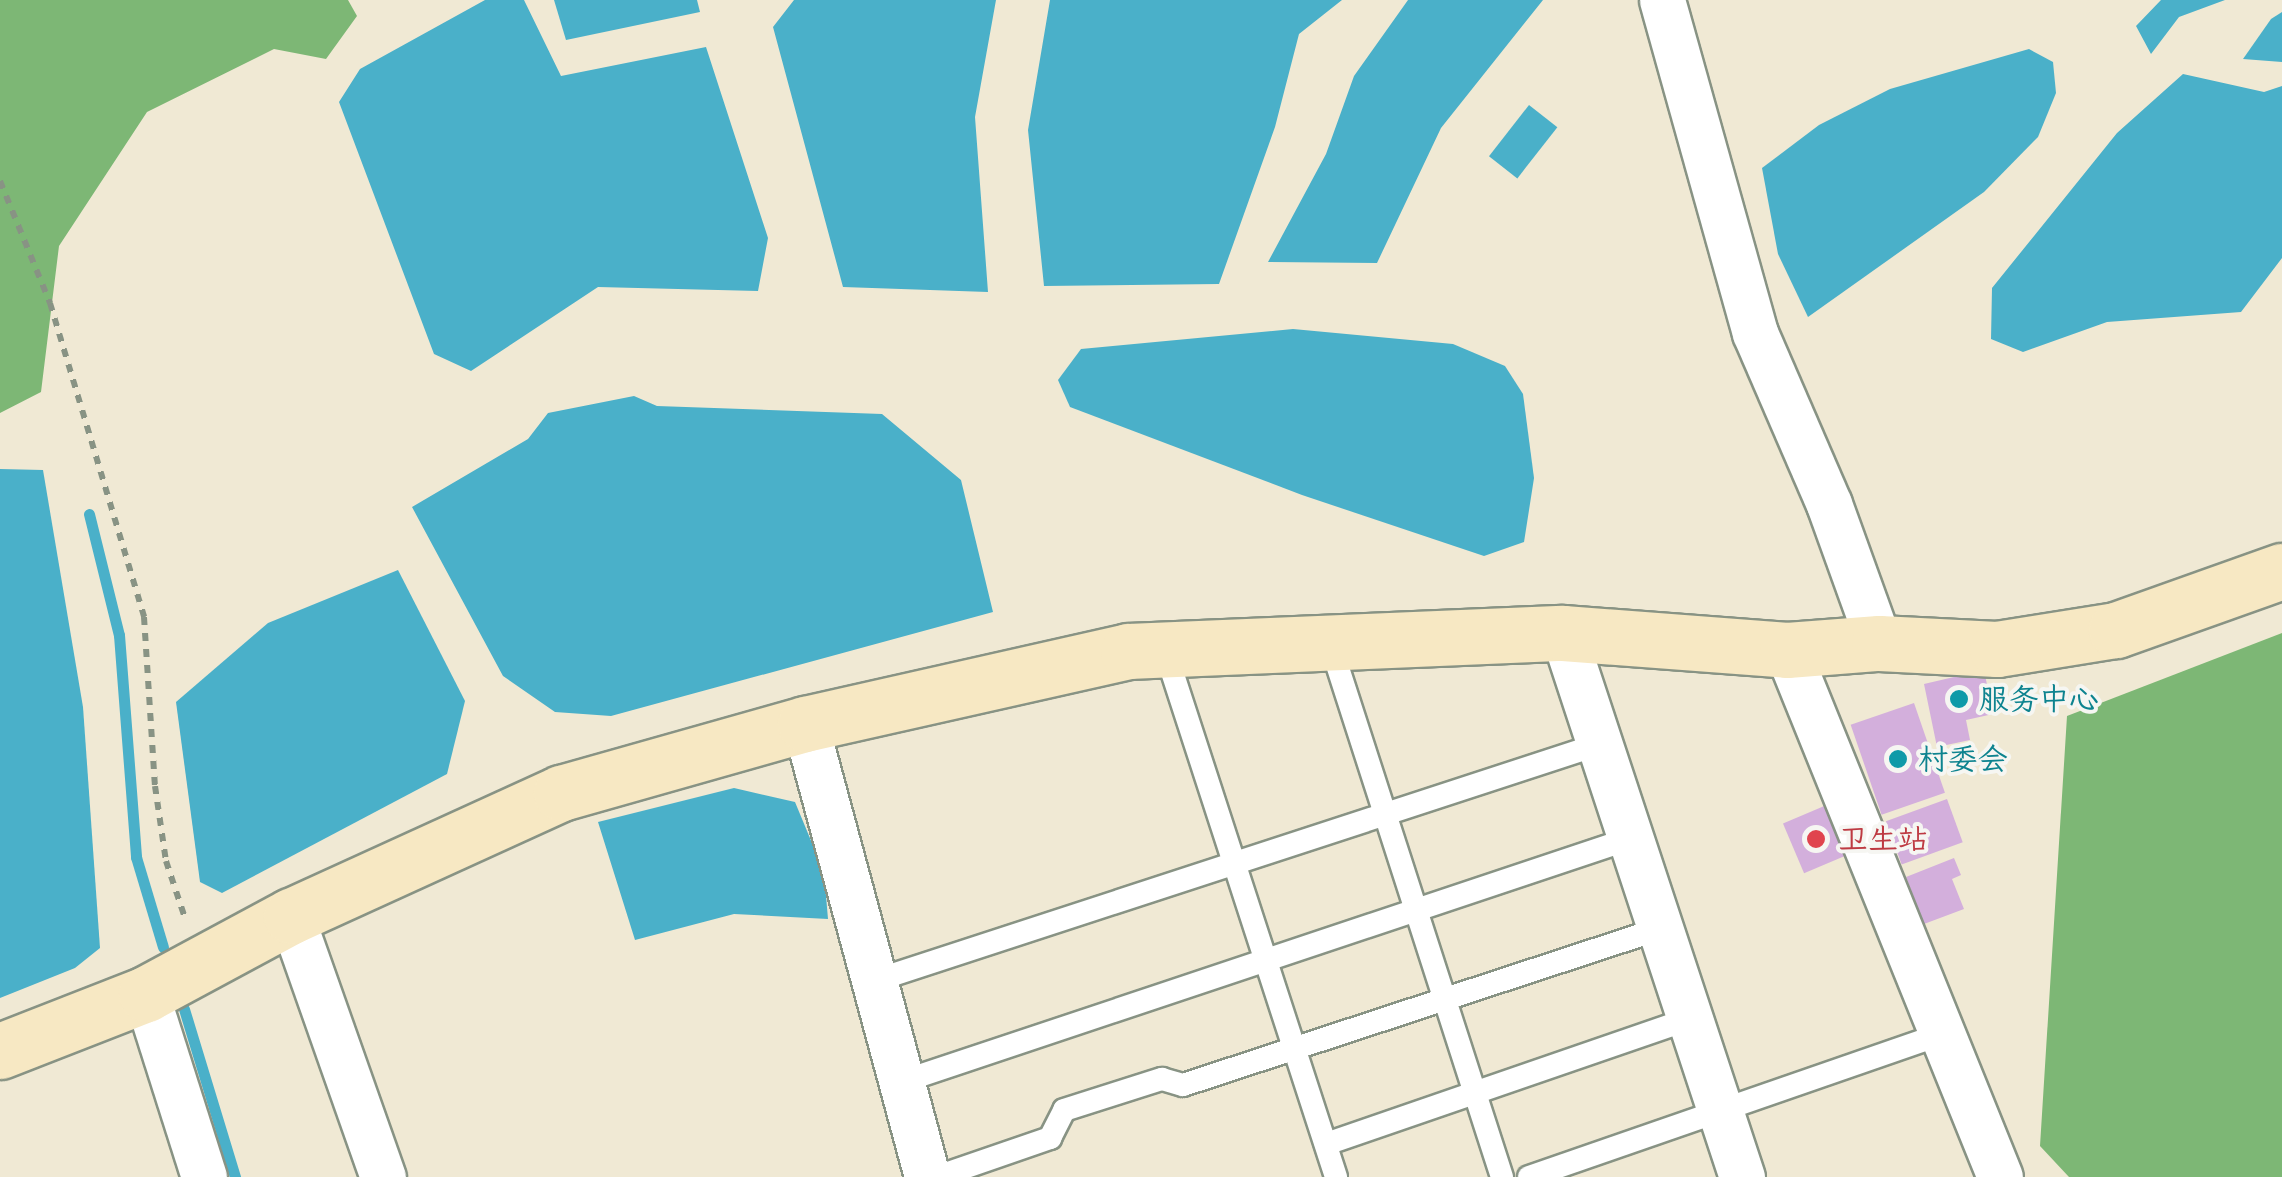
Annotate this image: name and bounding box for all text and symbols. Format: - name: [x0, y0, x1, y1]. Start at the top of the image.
- place label: 服务中心: [1979, 681, 2099, 717]
- marker: 服务中心: [1948, 688, 1970, 710]
- place label: 村委会: [1918, 741, 2008, 777]
- marker: 村委会: [1887, 748, 1909, 770]
- place label: 卫生站: [1838, 821, 1928, 857]
- marker: 卫生站: [1803, 826, 1829, 852]

